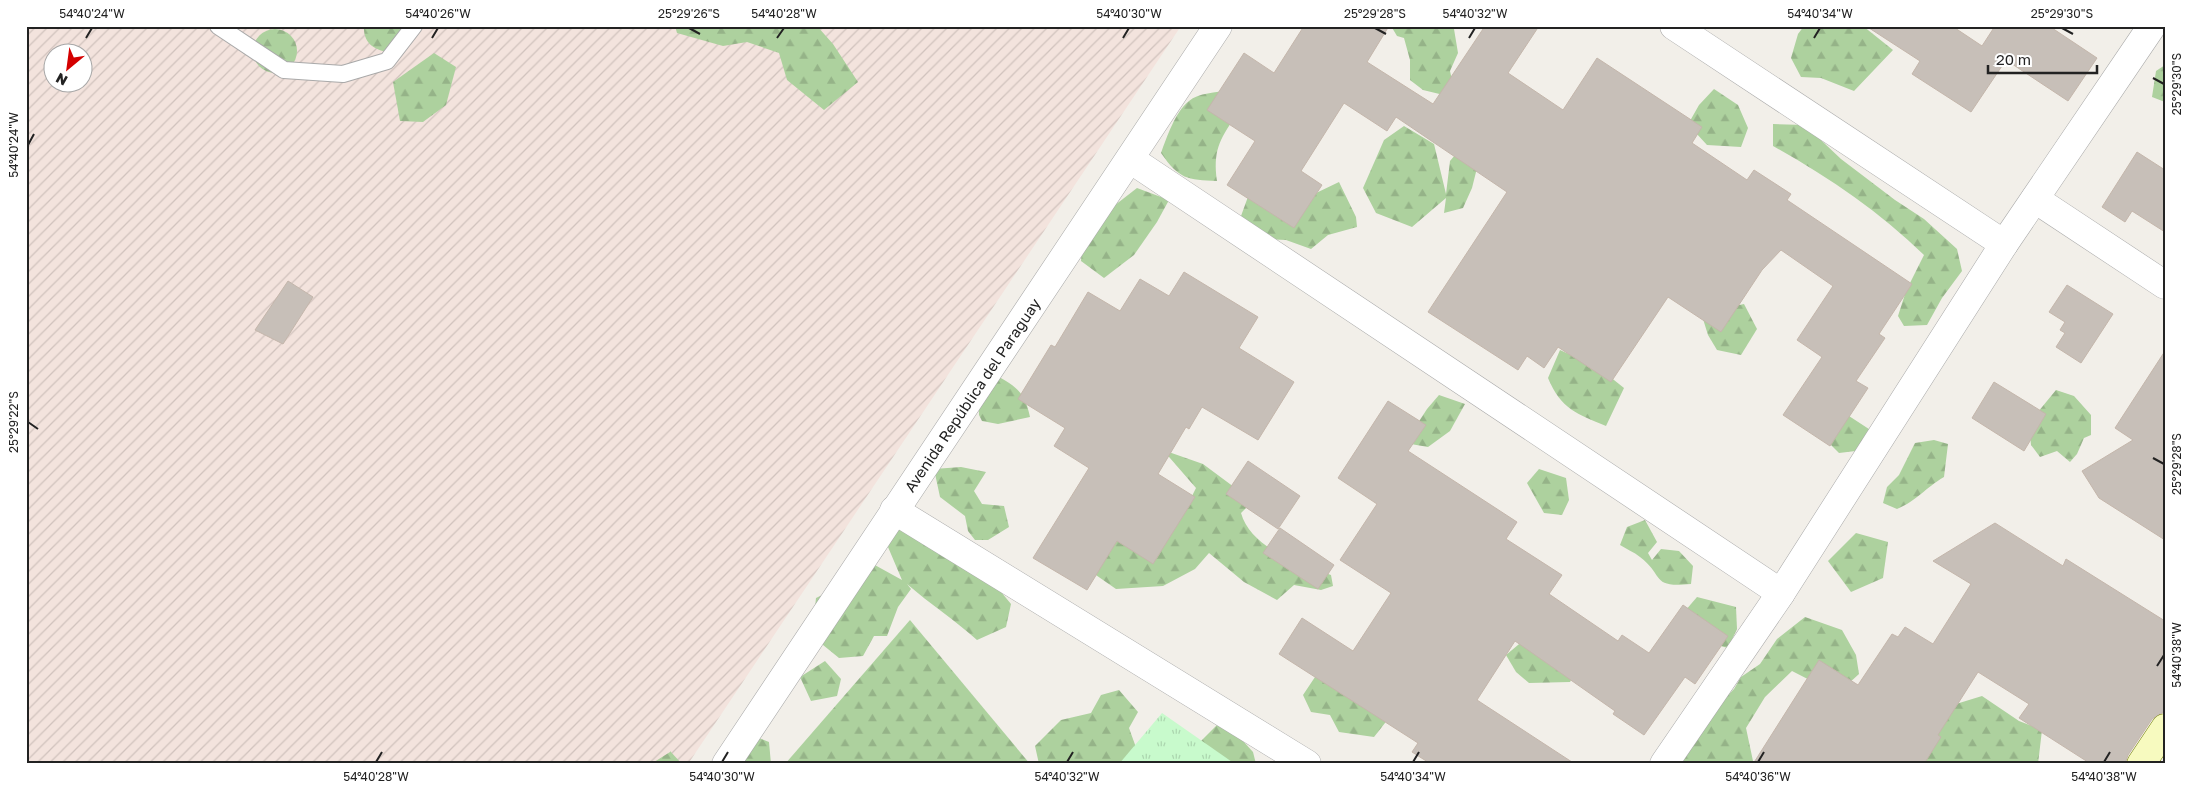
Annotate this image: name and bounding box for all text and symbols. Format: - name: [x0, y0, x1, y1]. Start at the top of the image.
- text: 54°40'24"W: [59, 6, 125, 21]
- text: 54°40'26"W: [405, 6, 471, 21]
- text: 25°29'26"S: [658, 6, 720, 21]
- text: 54°40'28"W: [751, 6, 817, 21]
- text: 54°40'30"W: [1096, 6, 1162, 21]
- text: 25°29'28"S: [1344, 6, 1406, 21]
- text: 54°40'32"W: [1442, 6, 1508, 21]
- text: 54°40'34"W: [1787, 6, 1853, 21]
- text: 25°29'30"S: [2031, 6, 2093, 21]
- north arrow: [42, 42, 92, 92]
- scale bar: [1988, 42, 2097, 74]
- text: 20 m: [1996, 50, 2031, 68]
- text: 25°29'30"S: [2169, 53, 2184, 115]
- text: N: [53, 70, 70, 90]
- text: 54°40'24"W: [6, 112, 21, 178]
- street label: Avenida República del Paraguay: [900, 294, 1044, 495]
- text: 25°29'22"S: [6, 391, 21, 453]
- text: 25°29'28"S: [2169, 433, 2184, 495]
- text: 54°40'38"W: [2169, 622, 2184, 688]
- text: 54°40'28"W: [343, 769, 409, 784]
- text: 54°40'30"W: [689, 769, 755, 784]
- text: 54°40'32"W: [1034, 769, 1100, 784]
- text: 54°40'34"W: [1380, 769, 1446, 784]
- text: 54°40'36"W: [1725, 769, 1791, 784]
- text: 54°40'38"W: [2071, 769, 2137, 784]

